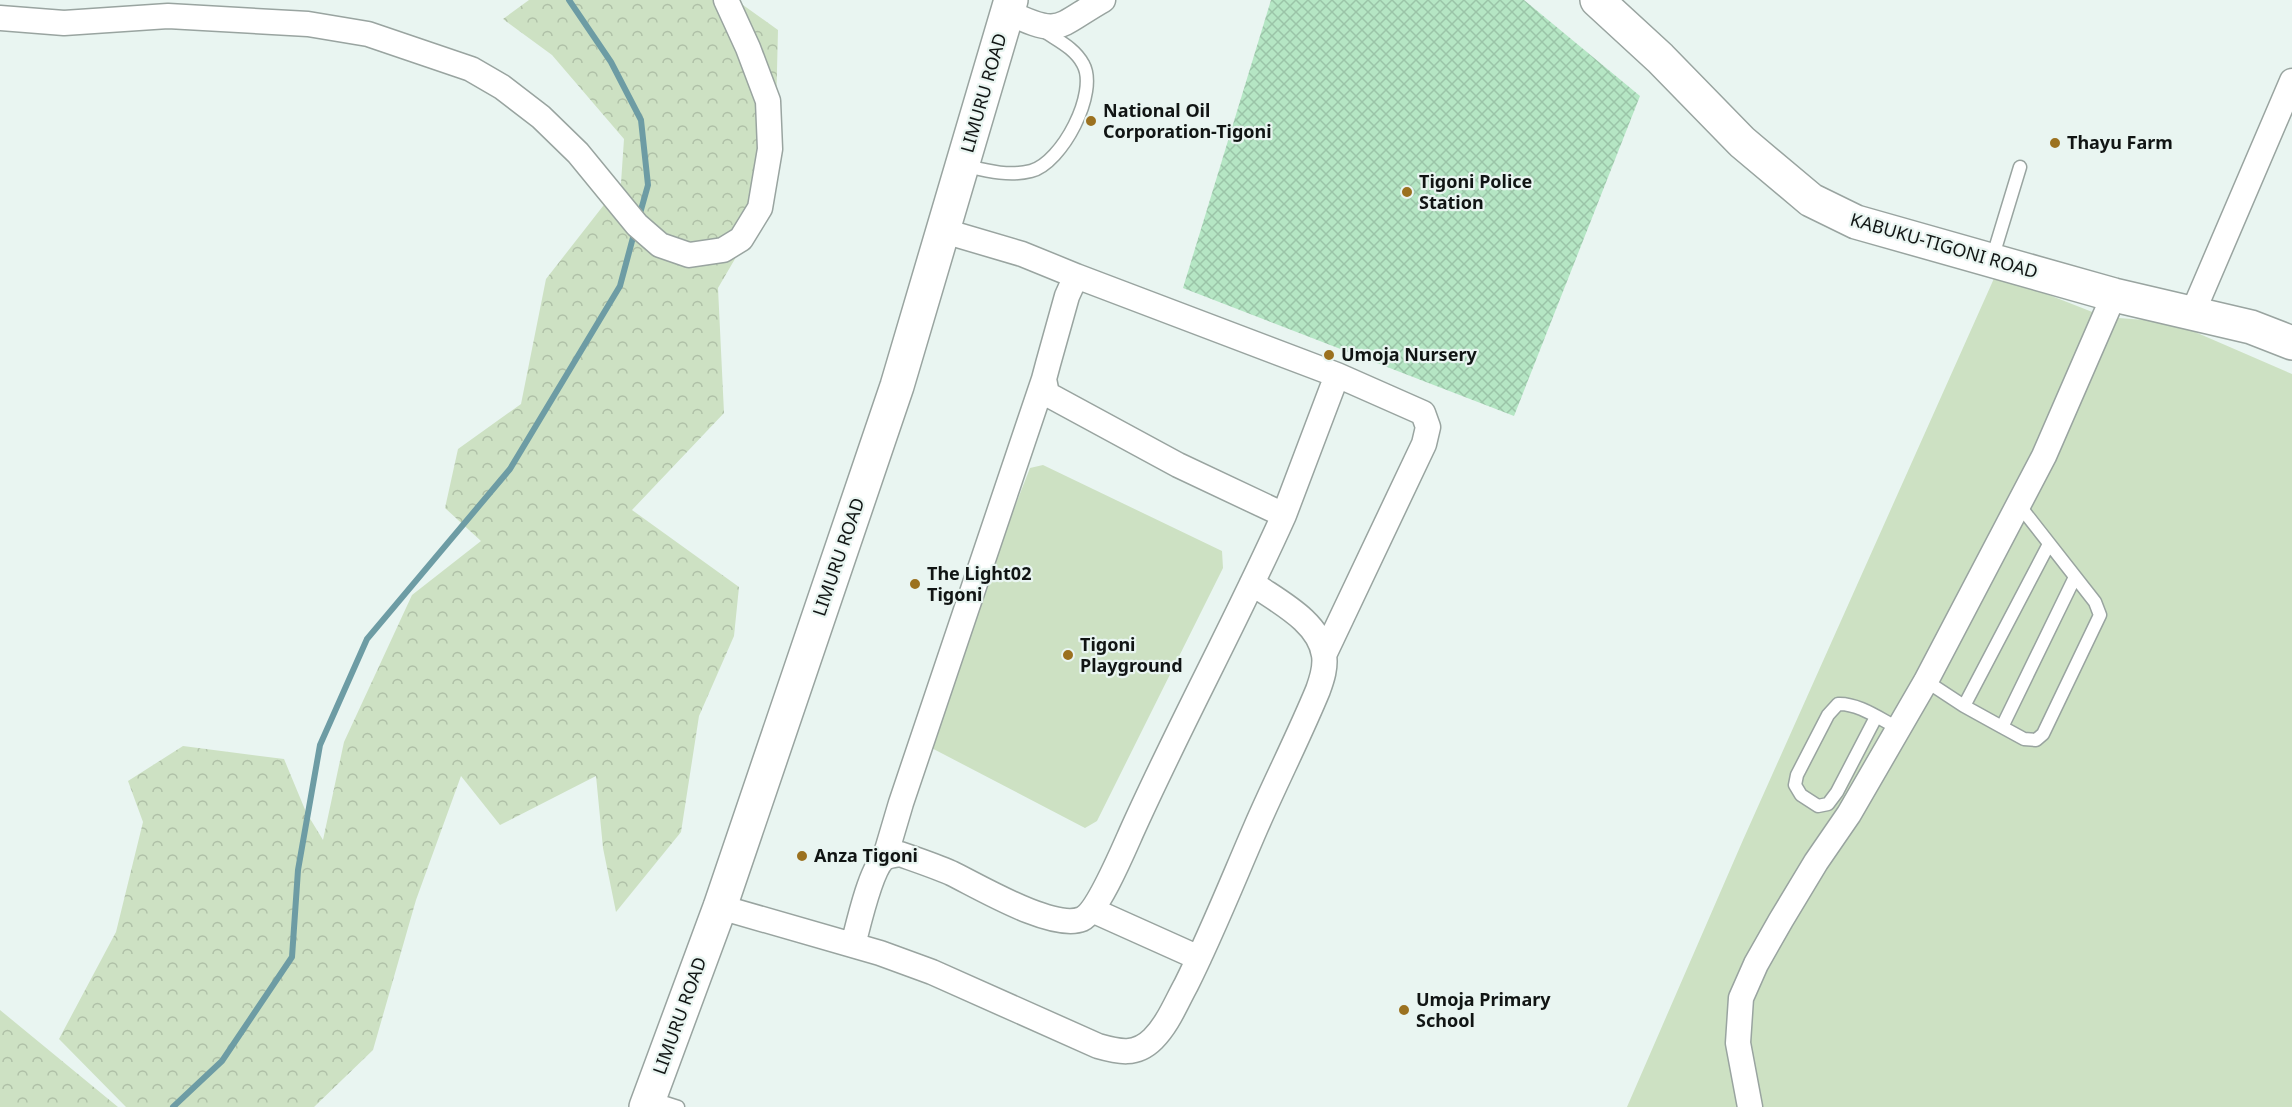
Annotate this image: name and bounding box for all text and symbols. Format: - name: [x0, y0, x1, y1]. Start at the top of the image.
- street label: LIMURU ROAD: [954, 30, 1012, 155]
- place label: National Oil Corporation-Tigoni: [1103, 98, 1272, 143]
- marker: National Oil Corporation-Tigoni: [1084, 114, 1098, 128]
- place label: Thayu Farm: [2067, 130, 2173, 154]
- marker: Thayu Farm: [2048, 136, 2062, 150]
- place label: Tigoni Police Station: [1419, 169, 1532, 214]
- marker: Tigoni Police Station: [1400, 185, 1414, 199]
- street label: KABUKU-TIGONI ROAD: [1848, 207, 2041, 283]
- place label: Umoja Nursery: [1341, 342, 1477, 366]
- marker: Umoja Nursery: [1322, 348, 1336, 362]
- street label: LIMURU ROAD: [807, 494, 870, 619]
- place label: The Light02 Tigoni: [927, 561, 1031, 606]
- marker: The Light02 Tigoni: [908, 577, 922, 591]
- place label: Tigoni Playground: [1080, 632, 1183, 677]
- marker: Tigoni Playground: [1061, 648, 1075, 662]
- place label: Anza Tigoni: [814, 843, 918, 867]
- marker: Anza Tigoni: [795, 849, 809, 863]
- street label: LIMURU ROAD: [647, 953, 711, 1078]
- place label: Umoja Primary School: [1416, 987, 1551, 1032]
- marker: Umoja Primary School: [1397, 1003, 1411, 1017]

